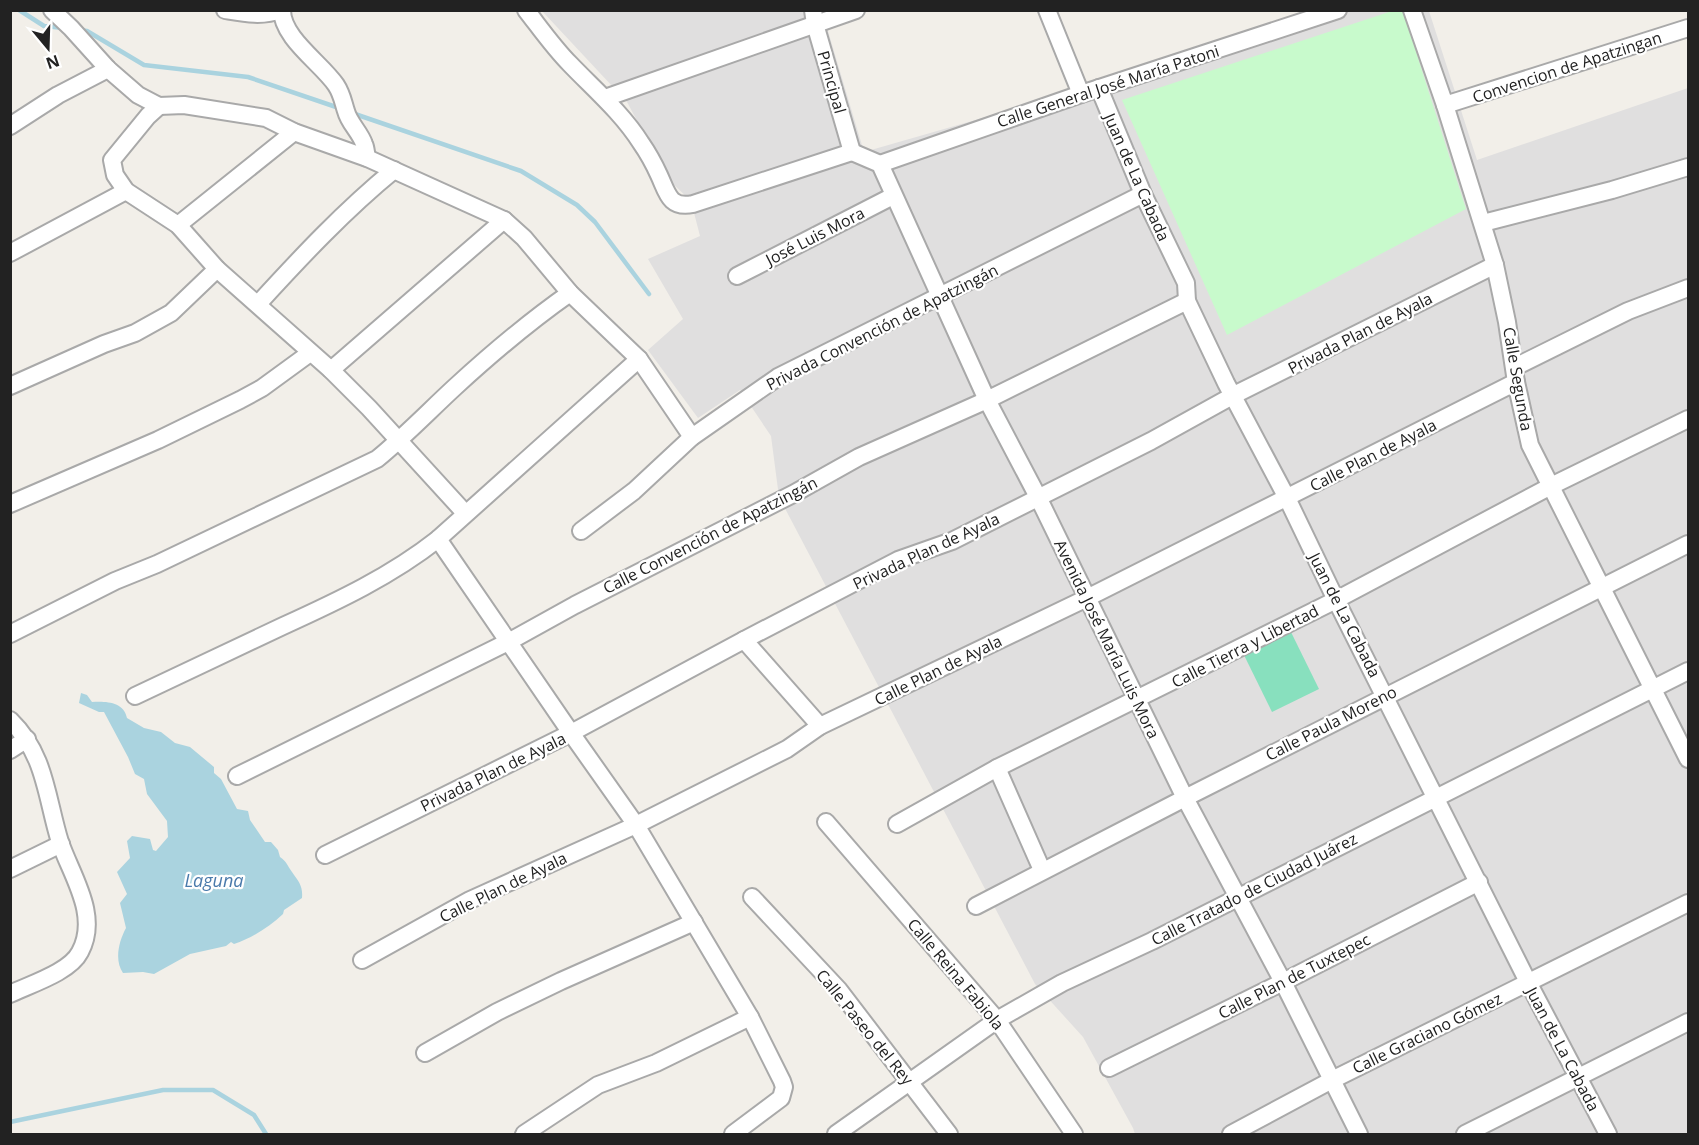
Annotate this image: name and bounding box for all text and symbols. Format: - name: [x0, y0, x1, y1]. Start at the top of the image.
- north arrow: [18, 18, 78, 78]
- street label: Convencion de Apatzingan: [1470, 26, 1664, 108]
- street label: Calle General José María Patoni: [994, 40, 1222, 132]
- street label: Principal: [813, 48, 851, 116]
- text: N: [43, 50, 63, 75]
- street label: Juan de La Cabada: [1098, 108, 1175, 244]
- street label: José Luis Mora: [760, 202, 868, 271]
- street label: Privada Convención de Apatzingán: [762, 259, 1002, 395]
- street label: Privada Plan de Ayala: [1284, 287, 1436, 379]
- street label: Calle Segunda: [1498, 325, 1538, 433]
- street label: Calle Plan de Ayala: [1306, 414, 1440, 496]
- street label: Calle Convención de Apatzingán: [599, 471, 821, 599]
- street label: Privada Plan de Ayala: [849, 507, 1003, 595]
- street label: Avenida José María Luis Mora: [1049, 536, 1165, 742]
- street label: Juan de La Cabada: [1303, 547, 1386, 681]
- street label: Calle Tierra y Libertad: [1168, 599, 1322, 693]
- street label: Calle Plan de Ayala: [870, 630, 1006, 710]
- street label: Calle Paula Moreno: [1262, 680, 1400, 766]
- street label: Privada Plan de Ayala: [417, 727, 569, 817]
- street label: Calle Tratado de Ciudad Juárez: [1147, 827, 1361, 951]
- street label: Calle Plan de Ayala: [435, 847, 571, 927]
- water label: Laguna: [184, 868, 244, 892]
- street label: Calle Reina Fabiola: [903, 914, 1009, 1034]
- street label: Calle Plan de Tuxtepec: [1214, 928, 1374, 1024]
- street label: Calle Paseo del Rey: [811, 965, 919, 1090]
- street label: Juan de La Cabada: [1520, 981, 1605, 1115]
- street label: Calle Graciano Gómez: [1348, 987, 1506, 1079]

